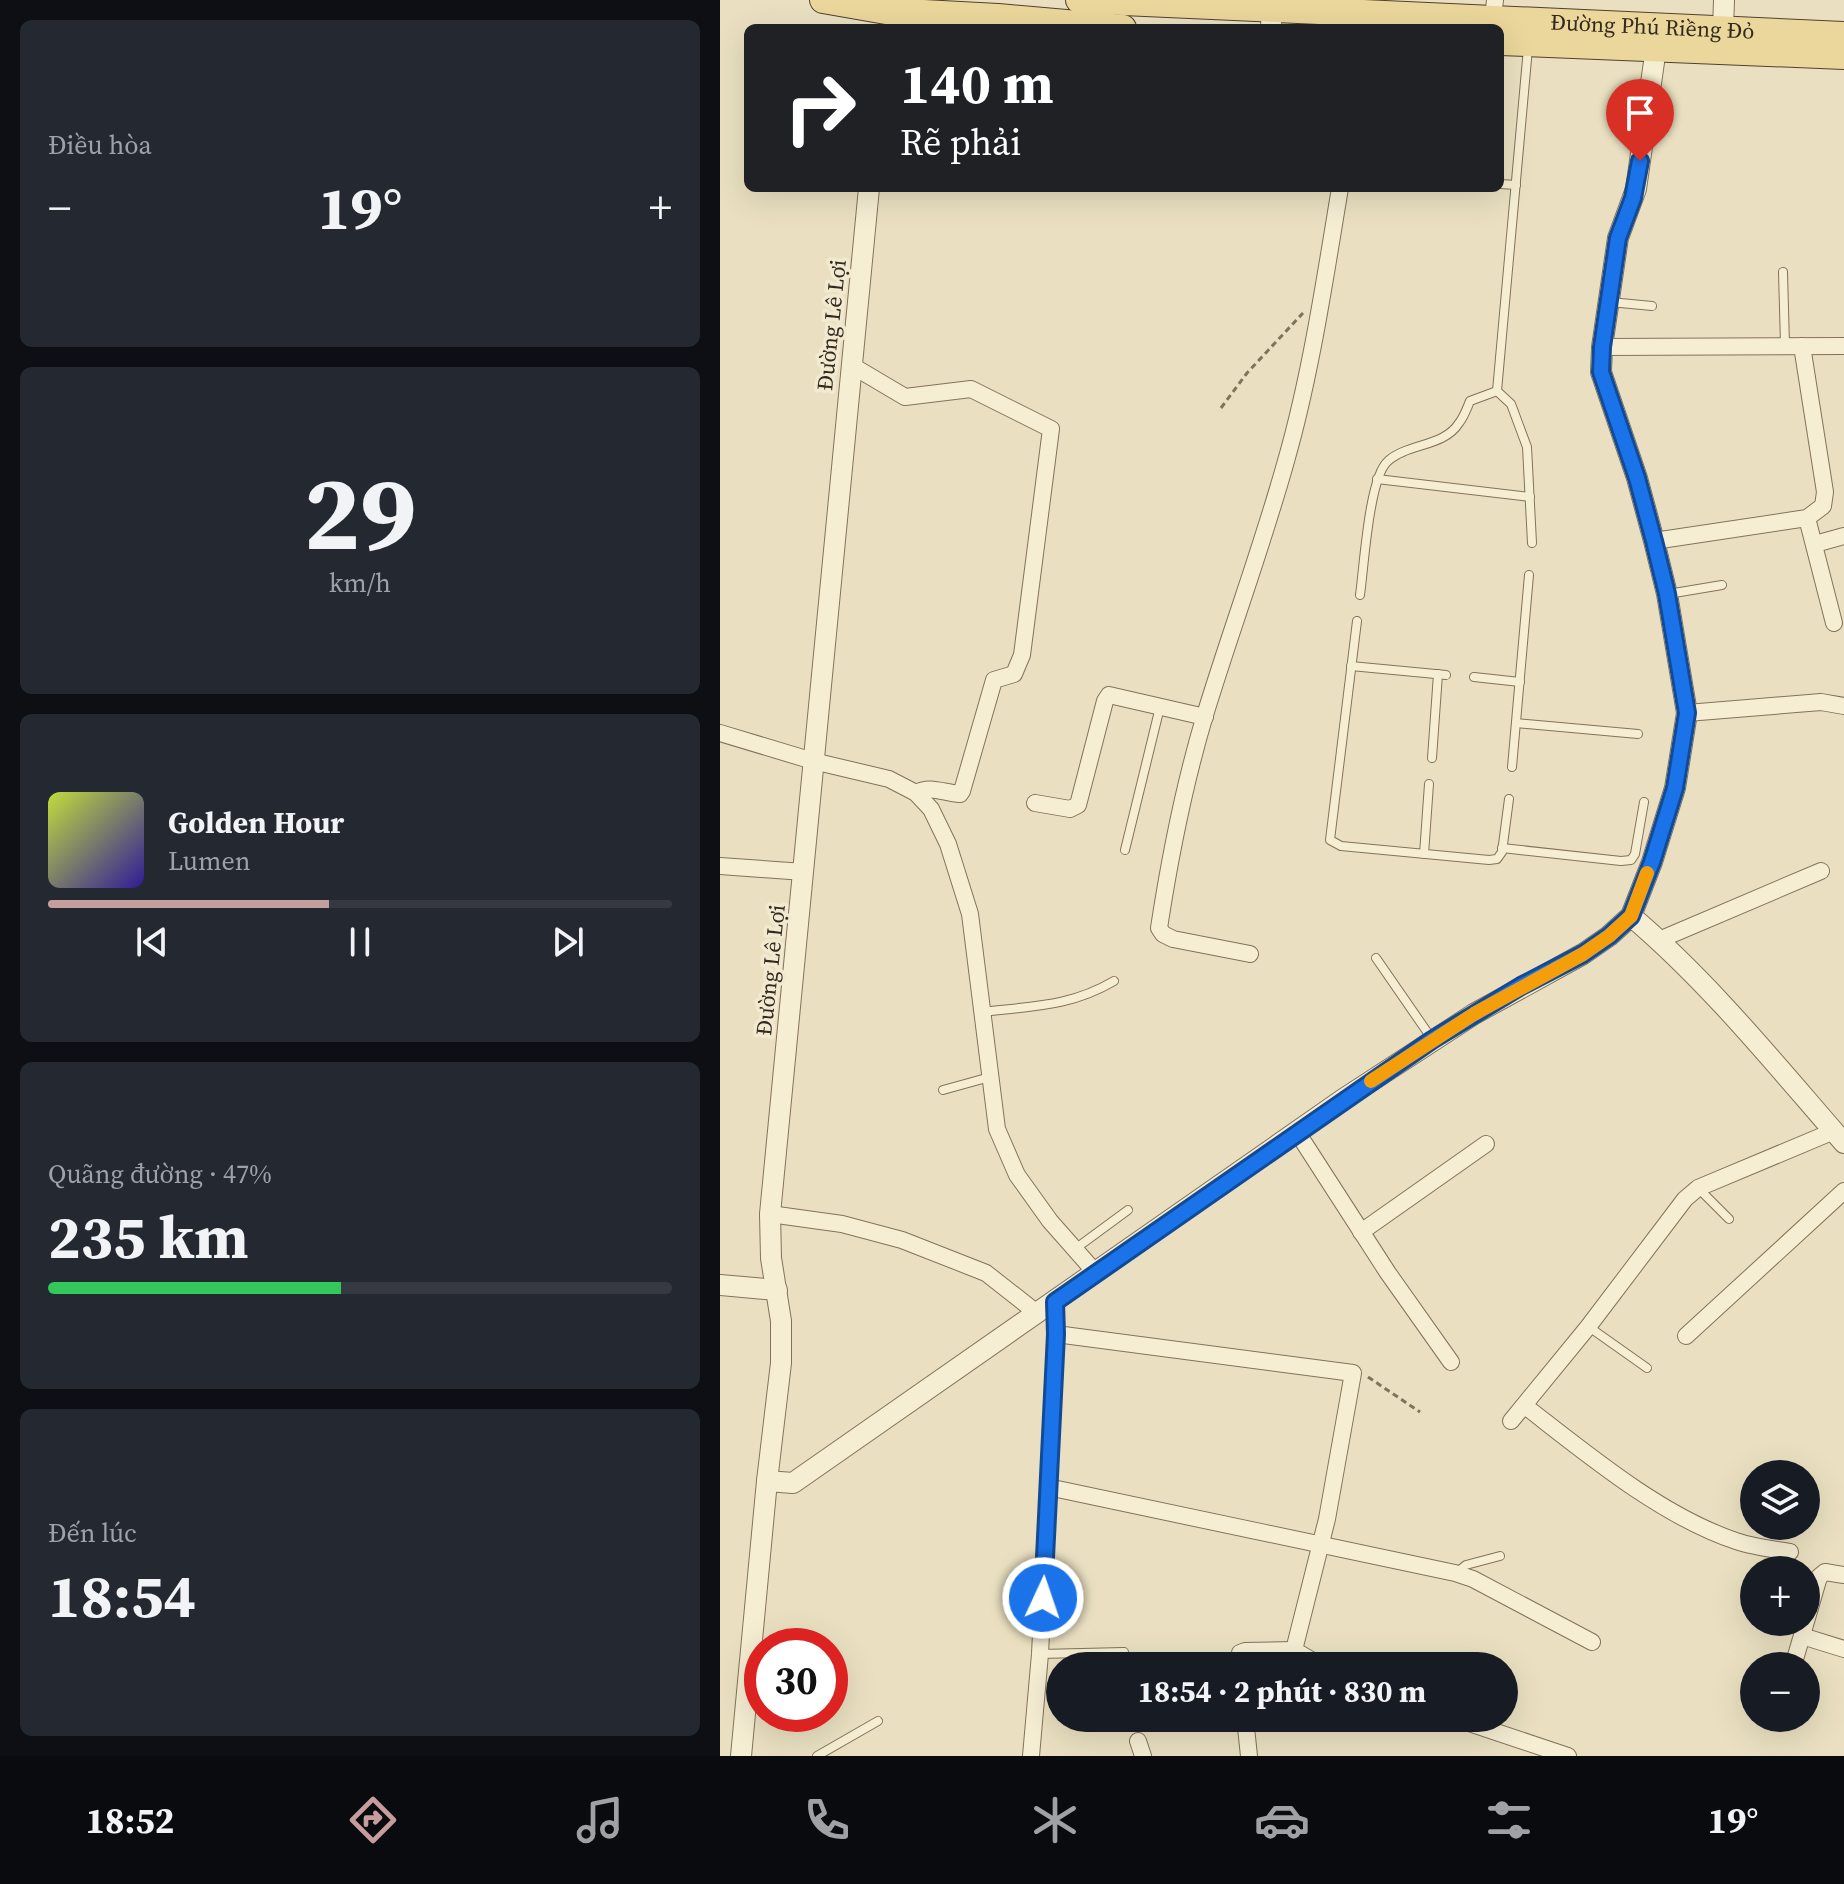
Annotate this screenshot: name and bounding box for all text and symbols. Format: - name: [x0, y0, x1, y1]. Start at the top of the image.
- street label: Đường Phú Riềng Đỏ: [1550, 7, 1755, 46]
- text: 140 m: [900, 45, 1054, 122]
- icon: right: [768, 56, 872, 160]
- pin: [1606, 79, 1674, 161]
- icon: arrive: [1618, 91, 1662, 135]
- text: Rẽ phải: [900, 118, 1021, 167]
- text: Điều hòa: [48, 127, 152, 163]
- text: 19°: [318, 167, 402, 249]
- text: −: [48, 177, 71, 238]
- text: +: [649, 177, 672, 238]
- street label: Đường Lê Lợi: [809, 258, 853, 392]
- text: 29: [304, 441, 416, 584]
- text: km/h: [329, 565, 391, 601]
- text: Golden Hour: [168, 802, 344, 843]
- text: Lumen: [168, 843, 250, 879]
- street label: Đường Lê Lợi: [748, 903, 792, 1037]
- icon: previous: [130, 920, 174, 964]
- icon: pause: [338, 920, 382, 964]
- icon: next: [546, 920, 590, 964]
- text: Quãng đường · 47%: [48, 1156, 272, 1192]
- text: 235 km: [48, 1196, 249, 1278]
- map controls: [1740, 1460, 1820, 1732]
- button: layers: [1740, 1460, 1820, 1540]
- text: Đến lúc: [48, 1515, 137, 1551]
- text: 18:54: [48, 1555, 196, 1637]
- position arrow: [1001, 1556, 1085, 1640]
- button: +: [1740, 1556, 1820, 1636]
- speed limit sign: 30: [744, 1628, 848, 1732]
- button: −: [1740, 1652, 1820, 1732]
- text: 18:54 · 2 phút · 830 m: [1138, 1671, 1426, 1712]
- icon: directions: [345, 1792, 401, 1848]
- icon: music: [572, 1792, 628, 1848]
- icon: phone: [799, 1792, 855, 1848]
- icon: climate: [1027, 1792, 1083, 1848]
- icon: car: [1254, 1792, 1310, 1848]
- icon: filters: [1481, 1792, 1537, 1848]
- text: 18:52: [86, 1796, 174, 1845]
- text: 19°: [1708, 1796, 1758, 1845]

